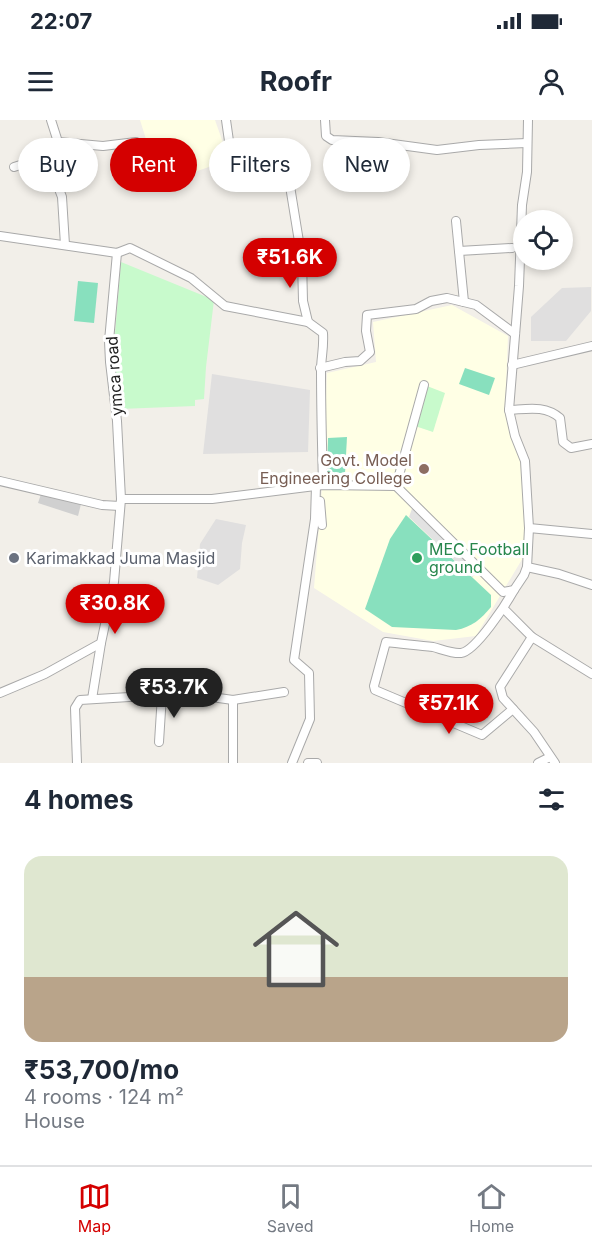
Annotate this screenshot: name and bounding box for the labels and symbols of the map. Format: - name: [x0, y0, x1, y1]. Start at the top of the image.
- pin: ₹51.6K: [241, 238, 339, 289]
- street label: ymca road: [101, 335, 127, 417]
- place label: Govt. Model Engineering College: [260, 450, 412, 488]
- marker: Govt. Model Engineering College: [417, 462, 431, 476]
- place label: MEC Football ground: [429, 539, 529, 577]
- place label: Karimakkad Juma Masjid: [26, 548, 215, 568]
- marker: Karimakkad Juma Masjid: [7, 551, 21, 565]
- marker: MEC Football ground: [410, 551, 424, 565]
- pin: ₹30.8K: [66, 584, 164, 635]
- pin: ₹53.7K: [125, 668, 223, 719]
- pin: ₹57.1K: [400, 684, 498, 735]

